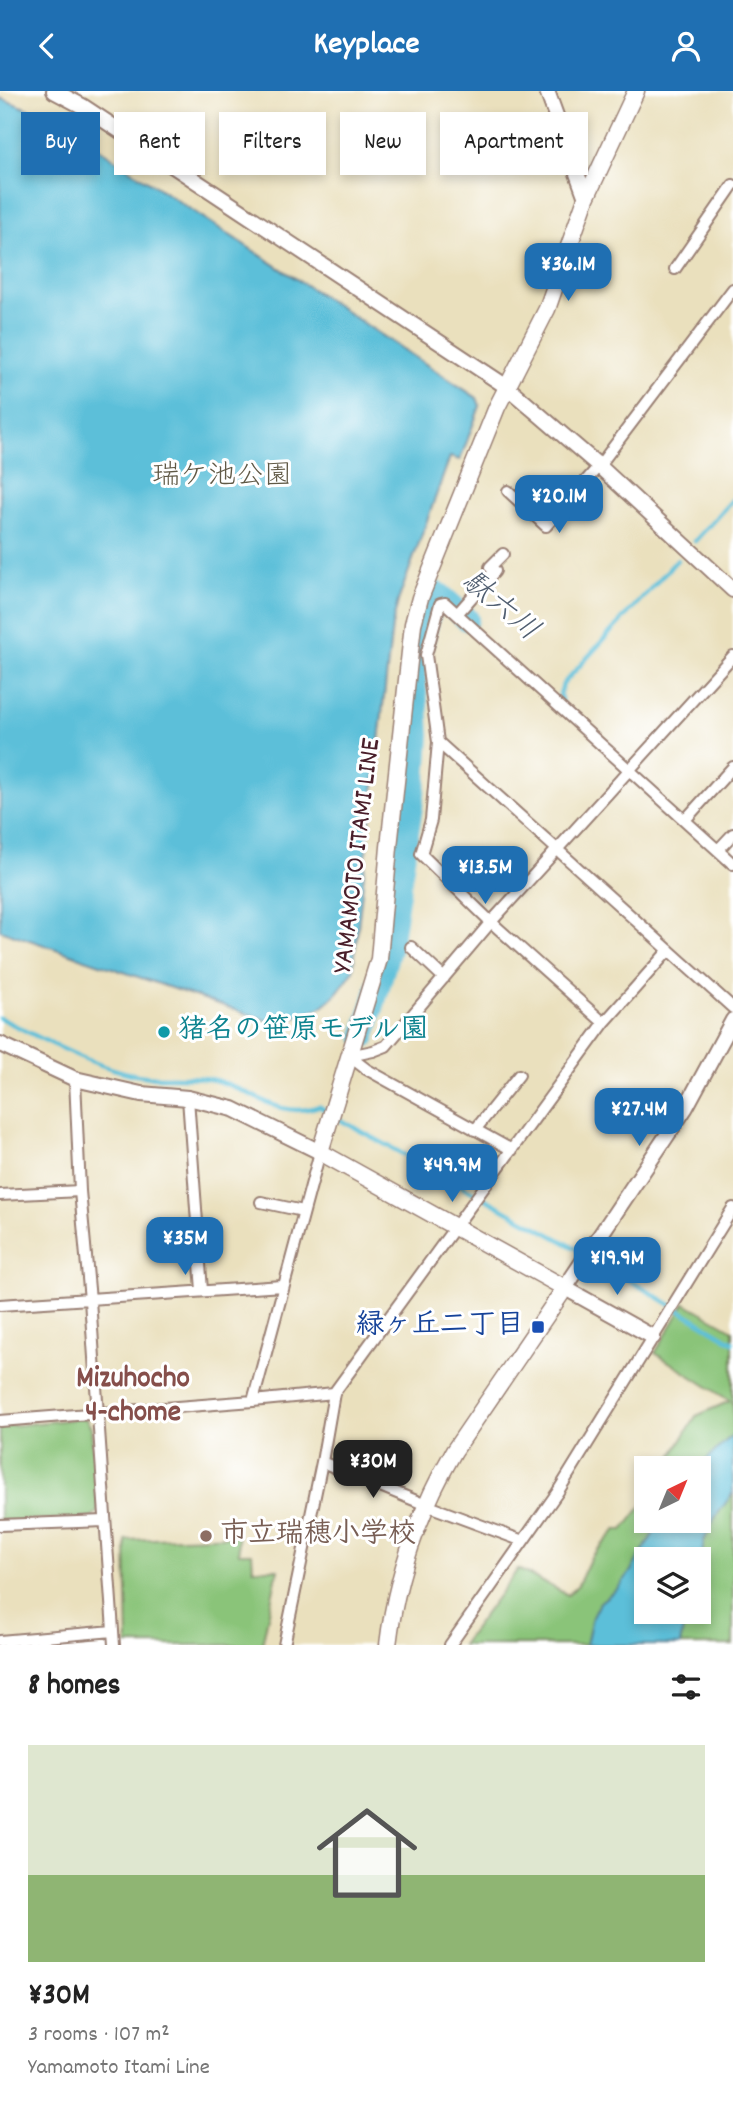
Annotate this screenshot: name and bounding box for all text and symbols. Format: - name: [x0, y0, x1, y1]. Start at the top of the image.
- text: Keyplace: [313, 23, 420, 69]
- icon: back: [28, 27, 66, 65]
- icon: person: [667, 27, 705, 65]
- chip: Buy: [21, 112, 100, 175]
- chip: Rent: [114, 112, 205, 175]
- chip: Filters: [219, 112, 326, 175]
- chip: New: [340, 112, 426, 175]
- chip: Apartment: [440, 112, 588, 175]
- pin: ¥36.1M: [511, 243, 625, 303]
- text: ¥36.1M: [541, 249, 595, 282]
- park label: 瑞ケ池公園: [152, 458, 292, 498]
- pin: ¥20.1M: [502, 475, 616, 535]
- text: ¥20.1M: [531, 481, 587, 514]
- water label: 駄六川: [451, 563, 547, 653]
- street label: YAMAMOTO ITAMI LINE: [325, 736, 393, 976]
- pin: ¥13.5M: [428, 847, 542, 906]
- text: ¥13.5M: [458, 852, 512, 885]
- place label: 猪名の笹原モデル園: [178, 1012, 428, 1052]
- marker: 猪名の笹原モデル園: [156, 1024, 172, 1040]
- pin: ¥27.4M: [582, 1089, 696, 1148]
- text: ¥27.4M: [611, 1094, 667, 1127]
- pin: ¥49.9M: [395, 1145, 509, 1204]
- text: ¥49.9M: [422, 1150, 482, 1183]
- pin: ¥35M: [144, 1217, 226, 1277]
- text: ¥35M: [162, 1223, 208, 1256]
- pin: ¥19.9M: [560, 1237, 674, 1297]
- text: ¥19.9M: [590, 1243, 644, 1276]
- place label: 緑ヶ丘二丁目: [356, 1307, 524, 1347]
- marker: 緑ヶ丘二丁目: [530, 1319, 546, 1335]
- district label: Mizuhocho 4-chome: [76, 1359, 190, 1436]
- pin: ¥30M: [332, 1441, 414, 1500]
- text: ¥30M: [349, 1446, 397, 1479]
- north arrow: [634, 1456, 710, 1533]
- map controls: [634, 1456, 711, 1624]
- place label: 市立瑞穂小学校: [220, 1516, 416, 1556]
- marker: 市立瑞穂小学校: [198, 1528, 214, 1544]
- button: layers: [634, 1547, 711, 1624]
- text: 8 homes: [28, 1666, 120, 1709]
- icon: filters: [667, 1668, 705, 1706]
- icon: home: [304, 1790, 430, 1916]
- text: ¥30M: [28, 1976, 90, 2019]
- text: 3 rooms · 107 m²: [28, 2019, 170, 2052]
- text: Yamamoto Itami Line: [28, 2052, 210, 2085]

